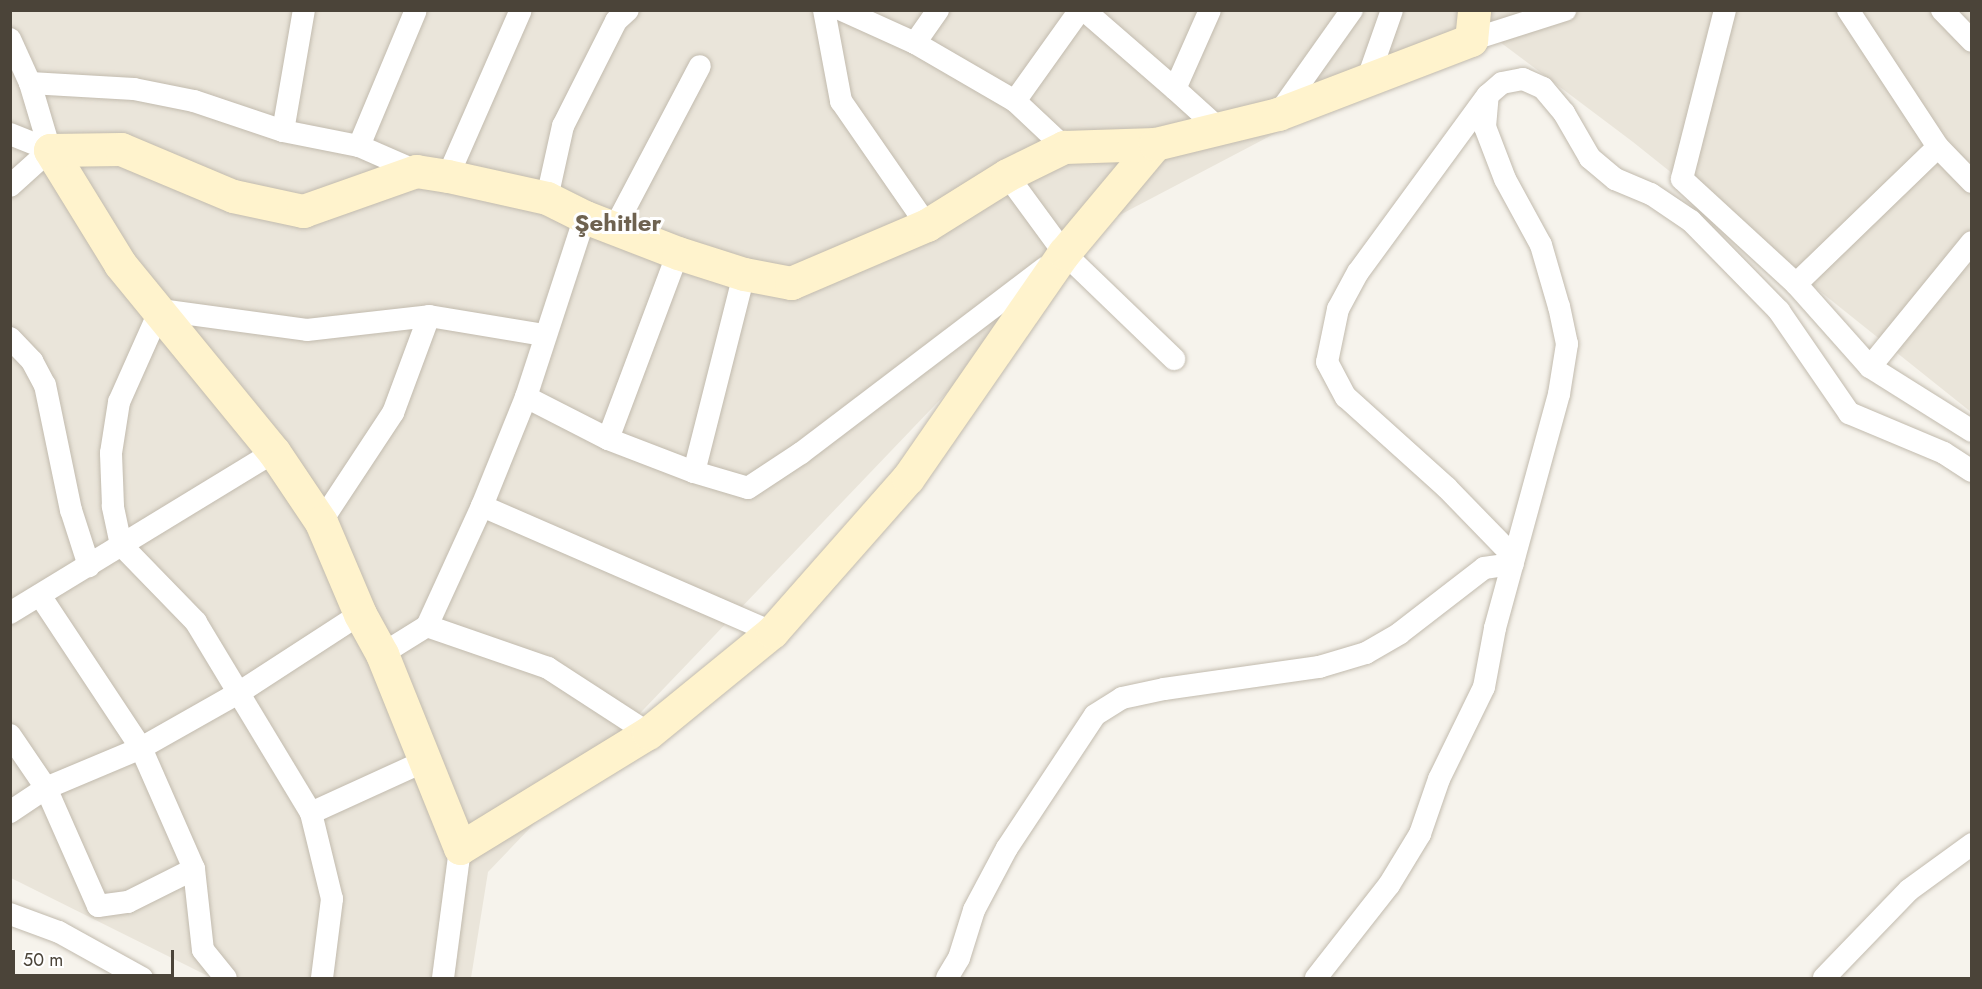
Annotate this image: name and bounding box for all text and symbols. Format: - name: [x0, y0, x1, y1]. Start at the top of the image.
- district label: Şehitler: [575, 209, 661, 237]
- scale bar: [15, 938, 177, 976]
- text: 50 m: [23, 947, 63, 973]

